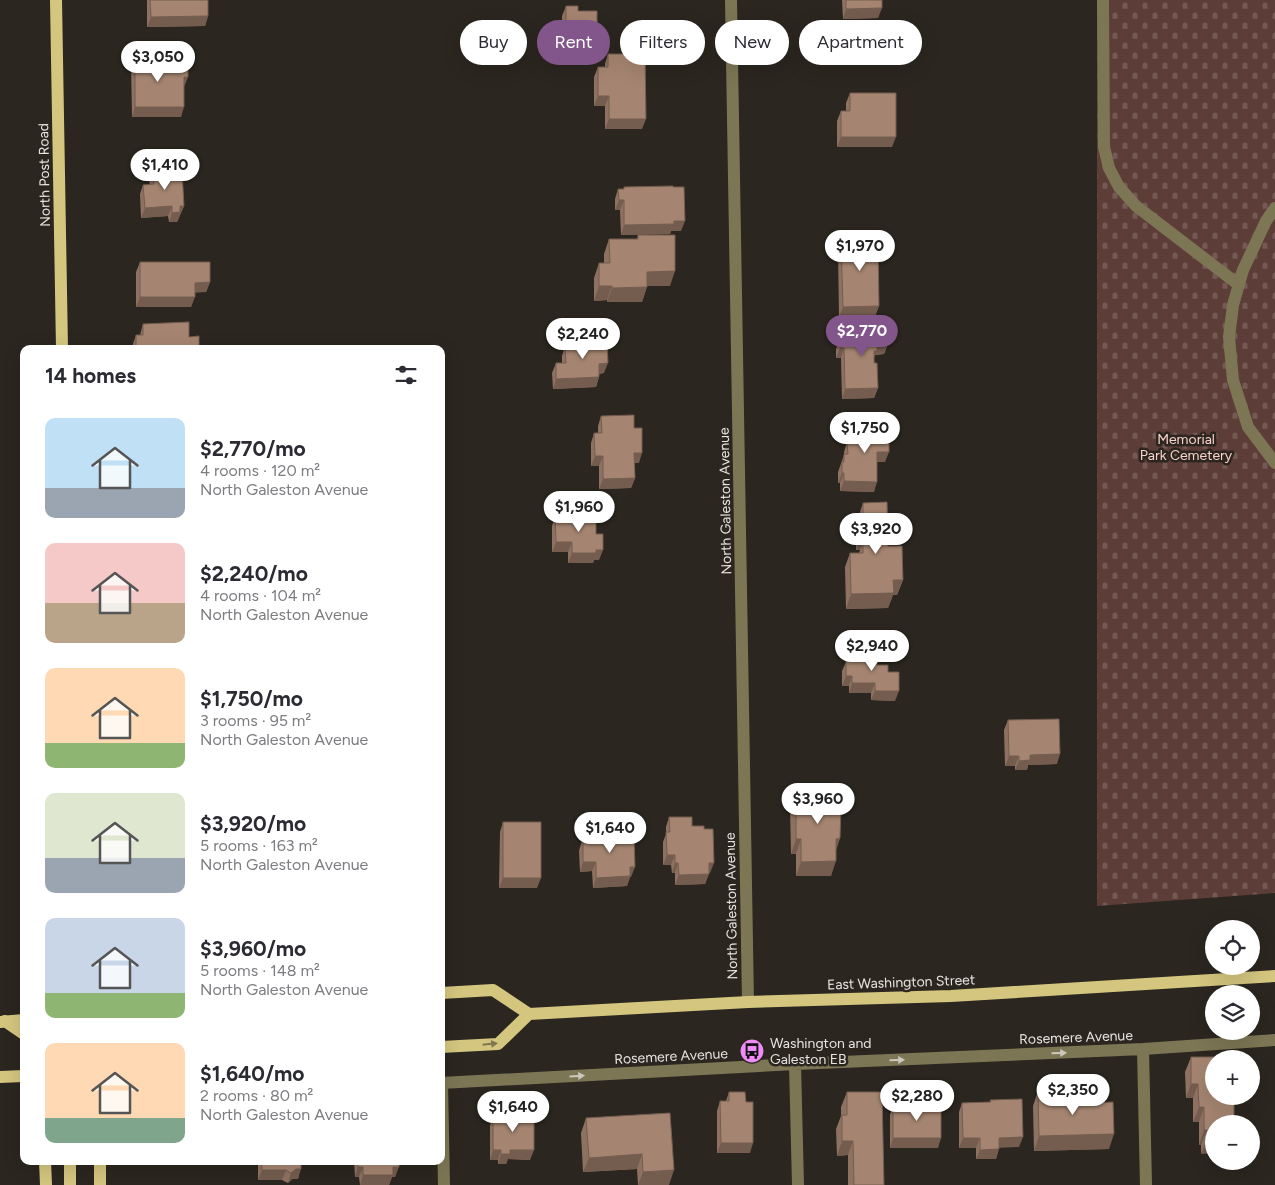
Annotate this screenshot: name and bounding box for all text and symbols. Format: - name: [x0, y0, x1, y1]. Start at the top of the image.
- chip: Buy: [460, 20, 527, 65]
- chip: Rent: [537, 20, 610, 65]
- chip: Filters: [620, 20, 705, 65]
- chip: New: [715, 20, 789, 65]
- chip: Apartment: [799, 20, 922, 65]
- pin: $3,050: [117, 41, 199, 83]
- text: $3,050: [132, 47, 184, 66]
- street label: North Post Road: [35, 123, 54, 227]
- pin: $1,410: [124, 148, 206, 191]
- text: $1,410: [142, 155, 188, 174]
- pin: $1,970: [819, 230, 901, 272]
- text: $1,970: [836, 236, 884, 255]
- pin: $2,770: [821, 314, 903, 357]
- pin: $2,240: [542, 318, 624, 360]
- text: $2,770: [837, 321, 887, 340]
- text: $2,240: [557, 324, 609, 343]
- icon: filters: [392, 361, 420, 389]
- text: 14 homes: [45, 363, 136, 388]
- pin: $1,750: [824, 412, 906, 454]
- text: $1,750: [841, 418, 889, 437]
- street label: North Galeston Avenue: [716, 427, 735, 575]
- park label: Memorial Park Cemetery: [1140, 431, 1233, 464]
- text: $2,770/mo: [200, 436, 306, 461]
- icon: home: [85, 438, 145, 498]
- text: 4 rooms · 120 m²: [200, 461, 320, 480]
- text: North Galeston Avenue: [200, 480, 368, 499]
- pin: $1,960: [538, 490, 620, 533]
- text: $1,960: [555, 497, 603, 516]
- pin: $3,920: [835, 512, 917, 555]
- text: $3,920: [851, 519, 901, 538]
- text: $2,240/mo: [200, 561, 308, 586]
- icon: home: [85, 563, 145, 623]
- text: 4 rooms · 104 m²: [200, 586, 321, 605]
- text: North Galeston Avenue: [200, 605, 368, 624]
- pin: $2,940: [831, 630, 913, 672]
- text: $2,940: [846, 636, 898, 655]
- text: $1,750/mo: [200, 686, 303, 711]
- icon: home: [85, 688, 145, 748]
- text: 3 rooms · 95 m²: [200, 711, 311, 730]
- text: North Galeston Avenue: [200, 730, 368, 749]
- pin: $3,960: [777, 782, 859, 825]
- text: $3,960: [793, 789, 843, 808]
- text: $3,920/mo: [200, 811, 306, 836]
- pin: $1,640: [569, 812, 651, 854]
- icon: home: [85, 813, 145, 873]
- text: $1,640: [585, 818, 635, 837]
- street label: North Galeston Avenue: [722, 832, 741, 980]
- text: 5 rooms · 163 m²: [200, 836, 318, 855]
- text: North Galeston Avenue: [200, 855, 368, 874]
- map controls: [1205, 920, 1260, 1170]
- button: locate: [1205, 920, 1260, 975]
- text: $3,960/mo: [200, 936, 306, 961]
- icon: home: [85, 938, 145, 998]
- text: 5 rooms · 148 m²: [200, 961, 320, 980]
- street label: East Washington Street: [827, 971, 975, 994]
- text: North Galeston Avenue: [200, 980, 368, 999]
- button: layers: [1205, 985, 1260, 1040]
- street label: Rosemere Avenue: [1019, 1027, 1134, 1048]
- place label: Washington and Galeston EB: [770, 1035, 871, 1068]
- bus stop icon: Washington and Galeston EB: [739, 1038, 765, 1064]
- one-way arrow: [482, 1040, 498, 1048]
- street label: Rosemere Avenue: [614, 1045, 729, 1068]
- one-way arrow: [1051, 1048, 1067, 1056]
- button: +: [1205, 1050, 1260, 1105]
- one-way arrow: [889, 1055, 905, 1063]
- text: $1,640/mo: [200, 1061, 305, 1086]
- icon: home: [85, 1063, 145, 1123]
- one-way arrow: [570, 1071, 586, 1079]
- pin: $2,350: [1032, 1074, 1114, 1116]
- pin: $2,280: [876, 1080, 958, 1122]
- text: $2,350: [1048, 1080, 1098, 1099]
- text: 2 rooms · 80 m²: [200, 1086, 313, 1105]
- text: $2,280: [891, 1086, 943, 1105]
- pin: $1,640: [472, 1090, 554, 1133]
- text: $1,640: [488, 1097, 538, 1116]
- text: North Galeston Avenue: [200, 1105, 368, 1124]
- button: −: [1205, 1115, 1260, 1170]

